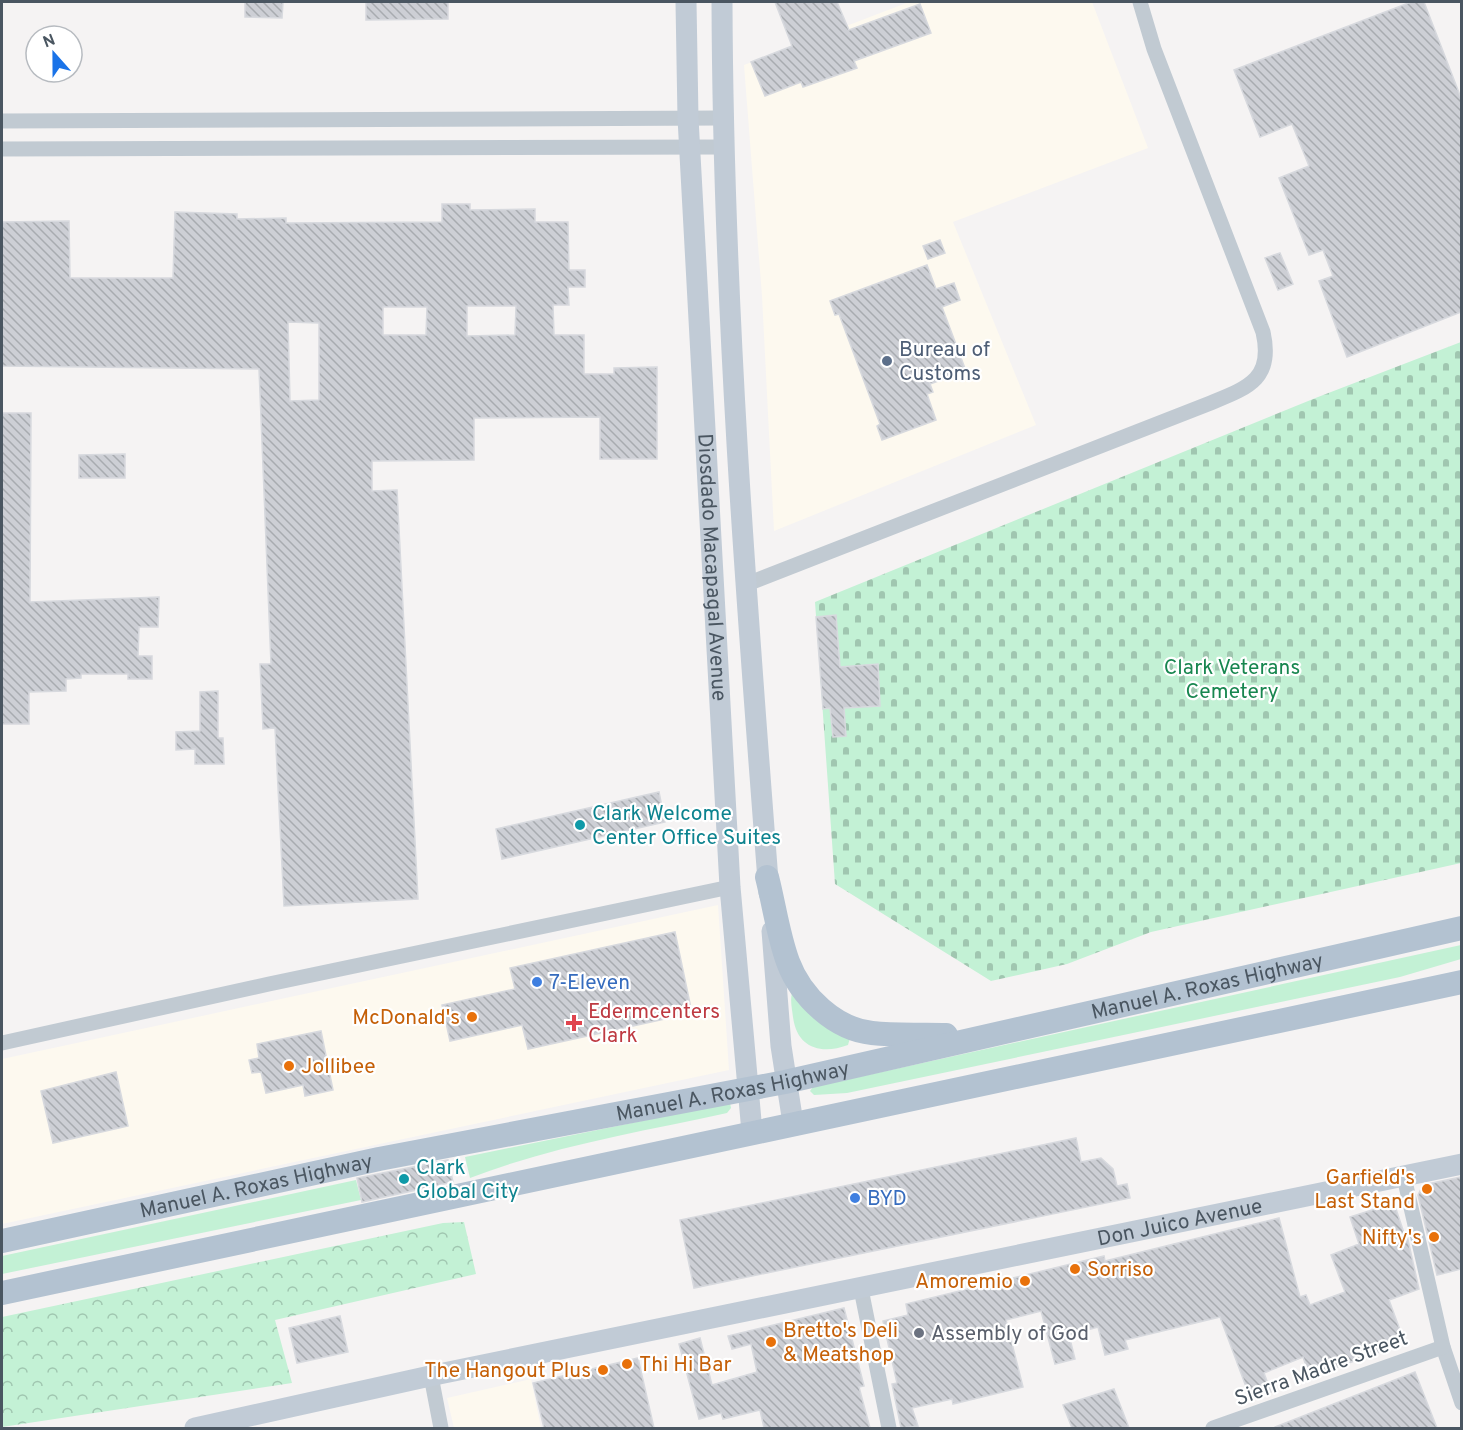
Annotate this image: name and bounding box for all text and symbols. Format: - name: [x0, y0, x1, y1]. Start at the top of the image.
- north arrow: [24, 24, 84, 84]
- text: N: [40, 30, 58, 53]
- place label: Bureau of Customs: [899, 337, 990, 388]
- marker: Bureau of Customs: [880, 354, 894, 368]
- street label: Diosdado Macapagal Avenue: [690, 433, 732, 702]
- park label: Clark Veterans Cemetery: [1164, 655, 1300, 706]
- place label: Clark Welcome Center Office Suites: [592, 801, 781, 852]
- marker: Clark Welcome Center Office Suites: [573, 818, 587, 832]
- street label: Manuel A. Roxas Highway: [1089, 948, 1326, 1027]
- place label: 7-Eleven: [549, 970, 630, 997]
- marker: 7-Eleven: [530, 975, 544, 989]
- place label: Edermcenters Clark: [588, 999, 720, 1050]
- place label: McDonald's: [352, 1005, 460, 1032]
- marker: McDonald's: [465, 1010, 479, 1024]
- marker: Edermcenters Clark: [565, 1014, 583, 1032]
- place label: Jollibee: [301, 1054, 376, 1081]
- street label: Manuel A. Roxas Highway: [614, 1056, 852, 1129]
- marker: Jollibee: [282, 1059, 296, 1073]
- street label: Manuel A. Roxas Highway: [138, 1149, 375, 1226]
- place label: Clark Global City: [416, 1155, 519, 1206]
- place label: Garfield's Last Stand: [1314, 1165, 1415, 1216]
- marker: Clark Global City: [397, 1172, 411, 1186]
- marker: Garfield's Last Stand: [1420, 1182, 1434, 1196]
- place label: BYD: [867, 1186, 907, 1213]
- marker: BYD: [848, 1191, 862, 1205]
- street label: Don Juico Avenue: [1095, 1193, 1265, 1254]
- place label: Nifty's: [1362, 1225, 1422, 1252]
- marker: Nifty's: [1427, 1230, 1441, 1244]
- place label: Sorriso: [1087, 1257, 1154, 1284]
- marker: Sorriso: [1068, 1262, 1082, 1276]
- place label: Amoremio: [915, 1269, 1013, 1296]
- marker: Amoremio: [1018, 1274, 1032, 1288]
- place label: Bretto's Deli & Meatshop: [783, 1318, 898, 1369]
- place label: Assembly of God: [931, 1321, 1089, 1348]
- marker: Assembly of God: [912, 1326, 926, 1340]
- street label: Sierra Madre Street: [1231, 1326, 1412, 1413]
- marker: Bretto's Deli & Meatshop: [764, 1335, 778, 1349]
- place label: Thi Hi Bar: [639, 1352, 732, 1379]
- marker: Thi Hi Bar: [620, 1357, 634, 1371]
- place label: The Hangout Plus: [424, 1358, 591, 1385]
- marker: The Hangout Plus: [596, 1363, 610, 1377]

